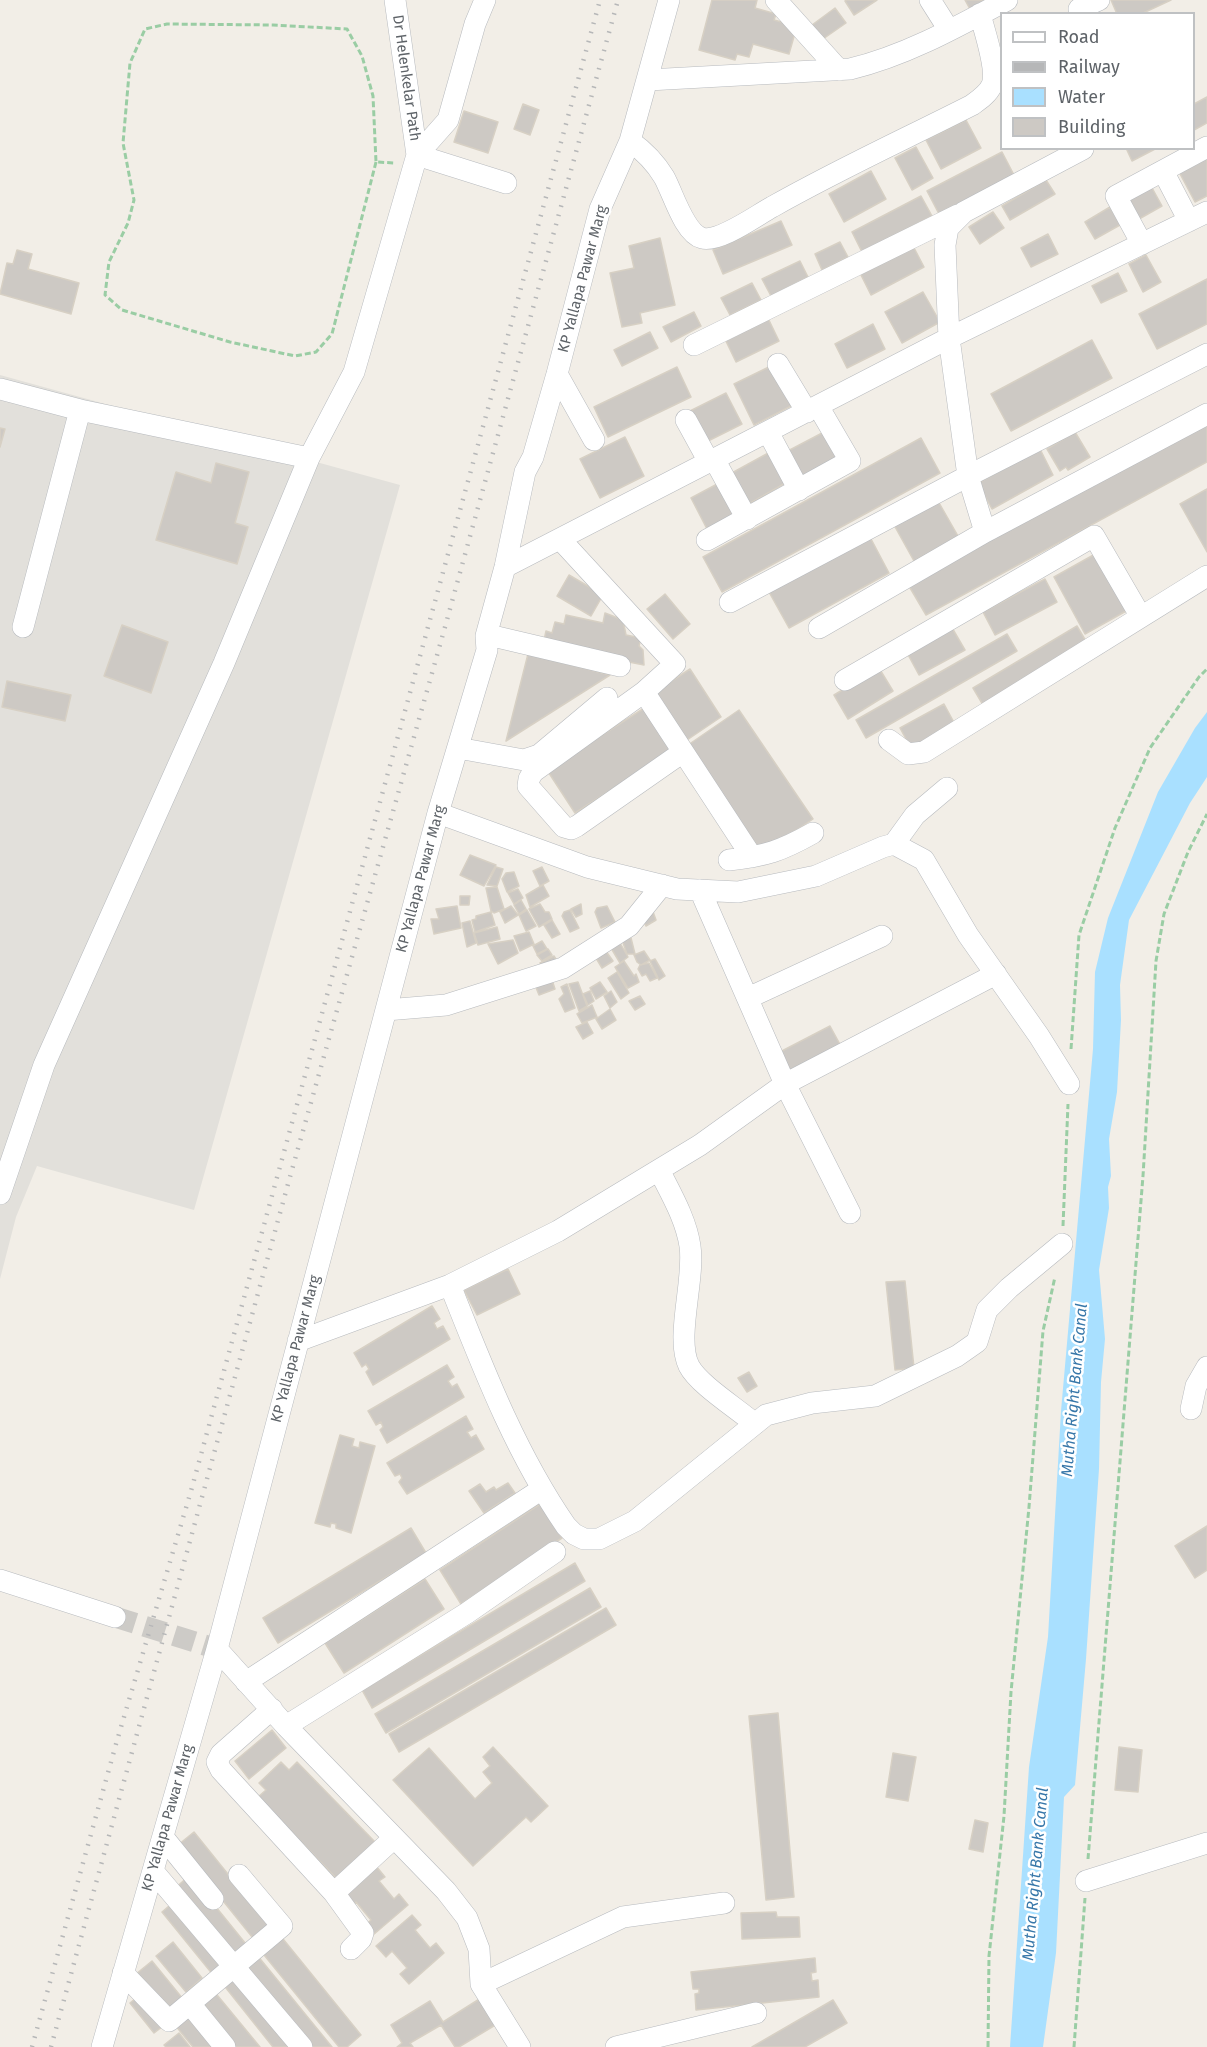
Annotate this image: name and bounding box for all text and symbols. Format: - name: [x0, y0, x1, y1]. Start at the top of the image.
- legend: [1000, 12, 1195, 150]
- street label: Dr Helenkelar Path: [388, 14, 424, 142]
- text: Road: [1058, 26, 1100, 48]
- text: Railway: [1058, 56, 1120, 78]
- text: Water: [1058, 86, 1105, 108]
- text: Building: [1058, 116, 1125, 138]
- street label: KP Yallapa Pawar Marg: [555, 203, 611, 355]
- street label: KP Yallapa Pawar Marg: [393, 803, 449, 955]
- street label: KP Yallapa Pawar Marg: [268, 1273, 324, 1425]
- water label: Mutha Right Bank Canal: [1058, 1303, 1092, 1477]
- street label: KP Yallapa Pawar Marg: [138, 1742, 198, 1894]
- water label: Mutha Right Bank Canal: [1019, 1787, 1053, 1961]

